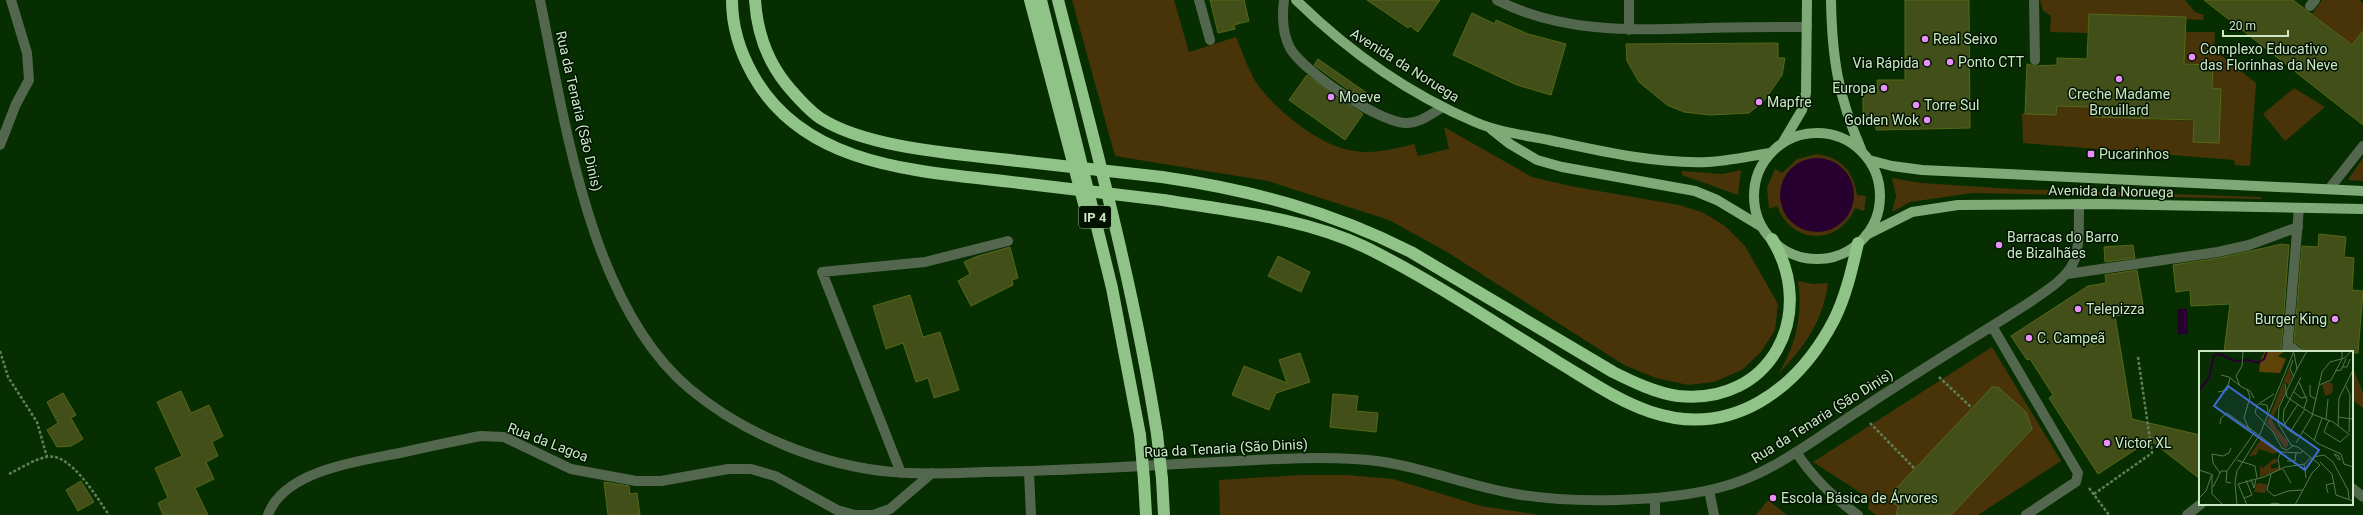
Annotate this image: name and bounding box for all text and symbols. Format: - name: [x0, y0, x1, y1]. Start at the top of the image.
- scale bar: [2223, 12, 2288, 38]
- text: 20 m: [2229, 19, 2256, 33]
- street label: Avenida da Noruega: [1348, 25, 1462, 105]
- street label: Rua da Tenaria (São Dinis): [552, 29, 605, 193]
- place label: Real Seixo: [1933, 31, 1997, 47]
- marker: Real Seixo: [1920, 34, 1930, 44]
- place label: Complexo Educativo das Florinhas da Neve: [2200, 41, 2338, 73]
- marker: Complexo Educativo das Florinhas da Neve: [2187, 52, 2197, 62]
- place label: Ponto CTT: [1958, 54, 2025, 70]
- place label: Via Rápida: [1853, 55, 1919, 71]
- marker: Ponto CTT: [1945, 57, 1955, 67]
- marker: Via Rápida: [1922, 58, 1932, 68]
- marker: Creche Madame Brouillard: [2114, 74, 2124, 84]
- place label: Europa: [1832, 80, 1876, 96]
- marker: Europa: [1879, 83, 1889, 93]
- place label: Creche Madame Brouillard: [2068, 86, 2170, 118]
- place label: Moeve: [1339, 89, 1381, 105]
- marker: Moeve: [1326, 92, 1336, 102]
- place label: Mapfre: [1767, 94, 1812, 110]
- marker: Mapfre: [1754, 97, 1764, 107]
- place label: Torre Sul: [1924, 97, 1979, 113]
- marker: Torre Sul: [1911, 100, 1921, 110]
- place label: Golden Wok: [1844, 112, 1920, 128]
- marker: Golden Wok: [1922, 115, 1932, 125]
- place label: Pucarinhos: [2099, 146, 2169, 162]
- marker: Pucarinhos: [2086, 149, 2096, 159]
- street label: Avenida da Noruega: [2048, 182, 2174, 200]
- road number: IP 4: [1079, 206, 1111, 228]
- place label: Barracas do Barro de Bizalhães: [2007, 229, 2119, 261]
- marker: Barracas do Barro de Bizalhães: [1994, 240, 2004, 250]
- place label: Telepizza: [2086, 301, 2145, 317]
- marker: Telepizza: [2073, 304, 2083, 314]
- place label: Burger King: [2255, 311, 2327, 327]
- marker: Burger King: [2330, 314, 2340, 324]
- place label: C. Campeã: [2037, 330, 2105, 346]
- marker: C. Campeã: [2024, 333, 2034, 343]
- inset map: [2199, 351, 2353, 505]
- street label: Rua da Tenaria (São Dinis): [1748, 366, 1896, 467]
- street label: Rua da Lagoa: [505, 419, 591, 465]
- place label: Victor XL: [2115, 435, 2172, 451]
- street label: Rua da Tenaria (São Dinis): [1144, 436, 1308, 461]
- marker: Victor XL: [2102, 438, 2112, 448]
- place label: Escola Básica de Árvores: [1781, 489, 1938, 506]
- marker: Escola Básica de Árvores: [1768, 493, 1778, 503]

